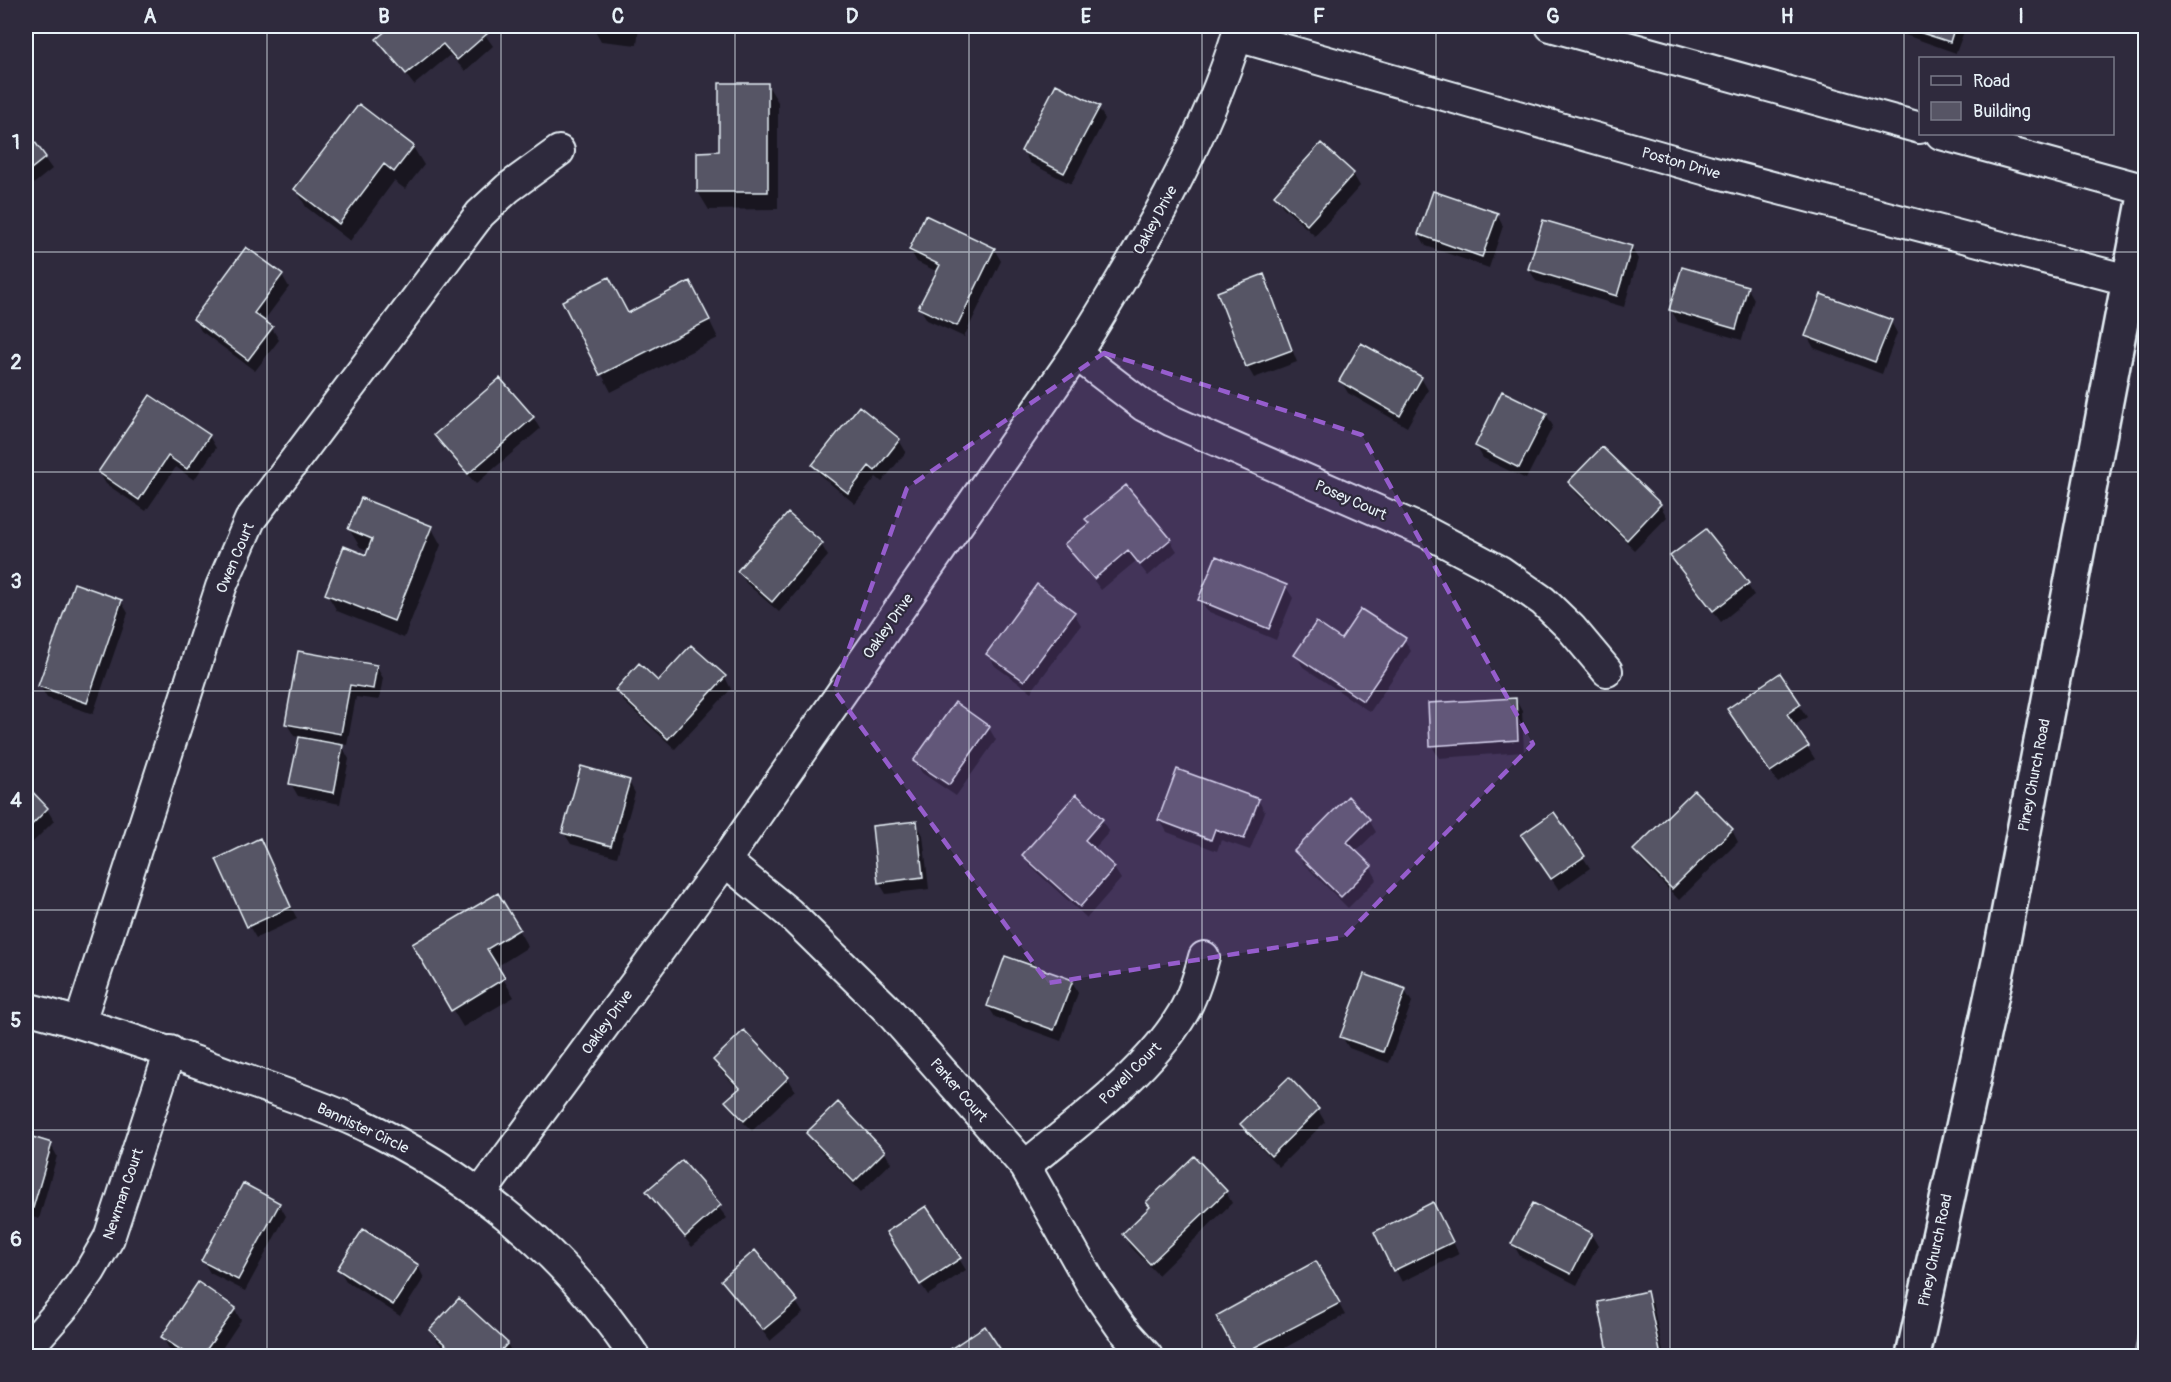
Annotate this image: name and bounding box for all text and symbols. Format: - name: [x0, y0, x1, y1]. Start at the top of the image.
- text: A: [144, 4, 157, 29]
- text: B: [378, 4, 390, 29]
- text: C: [612, 4, 624, 29]
- text: D: [846, 4, 859, 29]
- text: E: [1081, 4, 1092, 29]
- text: F: [1313, 4, 1325, 29]
- text: G: [1546, 4, 1560, 29]
- text: H: [1781, 4, 1794, 29]
- text: I: [2018, 4, 2024, 29]
- legend: [1919, 57, 2114, 135]
- text: Road: [1973, 70, 2010, 93]
- text: Building: [1973, 100, 2031, 123]
- text: 1: [12, 130, 20, 155]
- street label: Poston Drive: [1639, 143, 1723, 184]
- street label: Oakley Drive: [1129, 182, 1182, 258]
- text: 2: [10, 350, 22, 375]
- street label: Posey Court: [1312, 476, 1390, 525]
- street label: Owen Court: [212, 519, 259, 596]
- text: 3: [10, 569, 22, 594]
- street label: Oakley Drive: [859, 589, 918, 663]
- street label: Piney Church Road: [2014, 717, 2055, 833]
- text: 4: [10, 788, 22, 813]
- street label: Oakley Drive: [578, 986, 638, 1058]
- text: 5: [11, 1008, 22, 1033]
- street label: Powell Court: [1095, 1038, 1166, 1108]
- street label: Parker Court: [926, 1054, 992, 1127]
- street label: Bannister Circle: [314, 1099, 412, 1158]
- street label: Newman Court: [99, 1145, 148, 1242]
- street label: Piney Church Road: [1914, 1192, 1957, 1308]
- text: 6: [10, 1227, 22, 1252]

